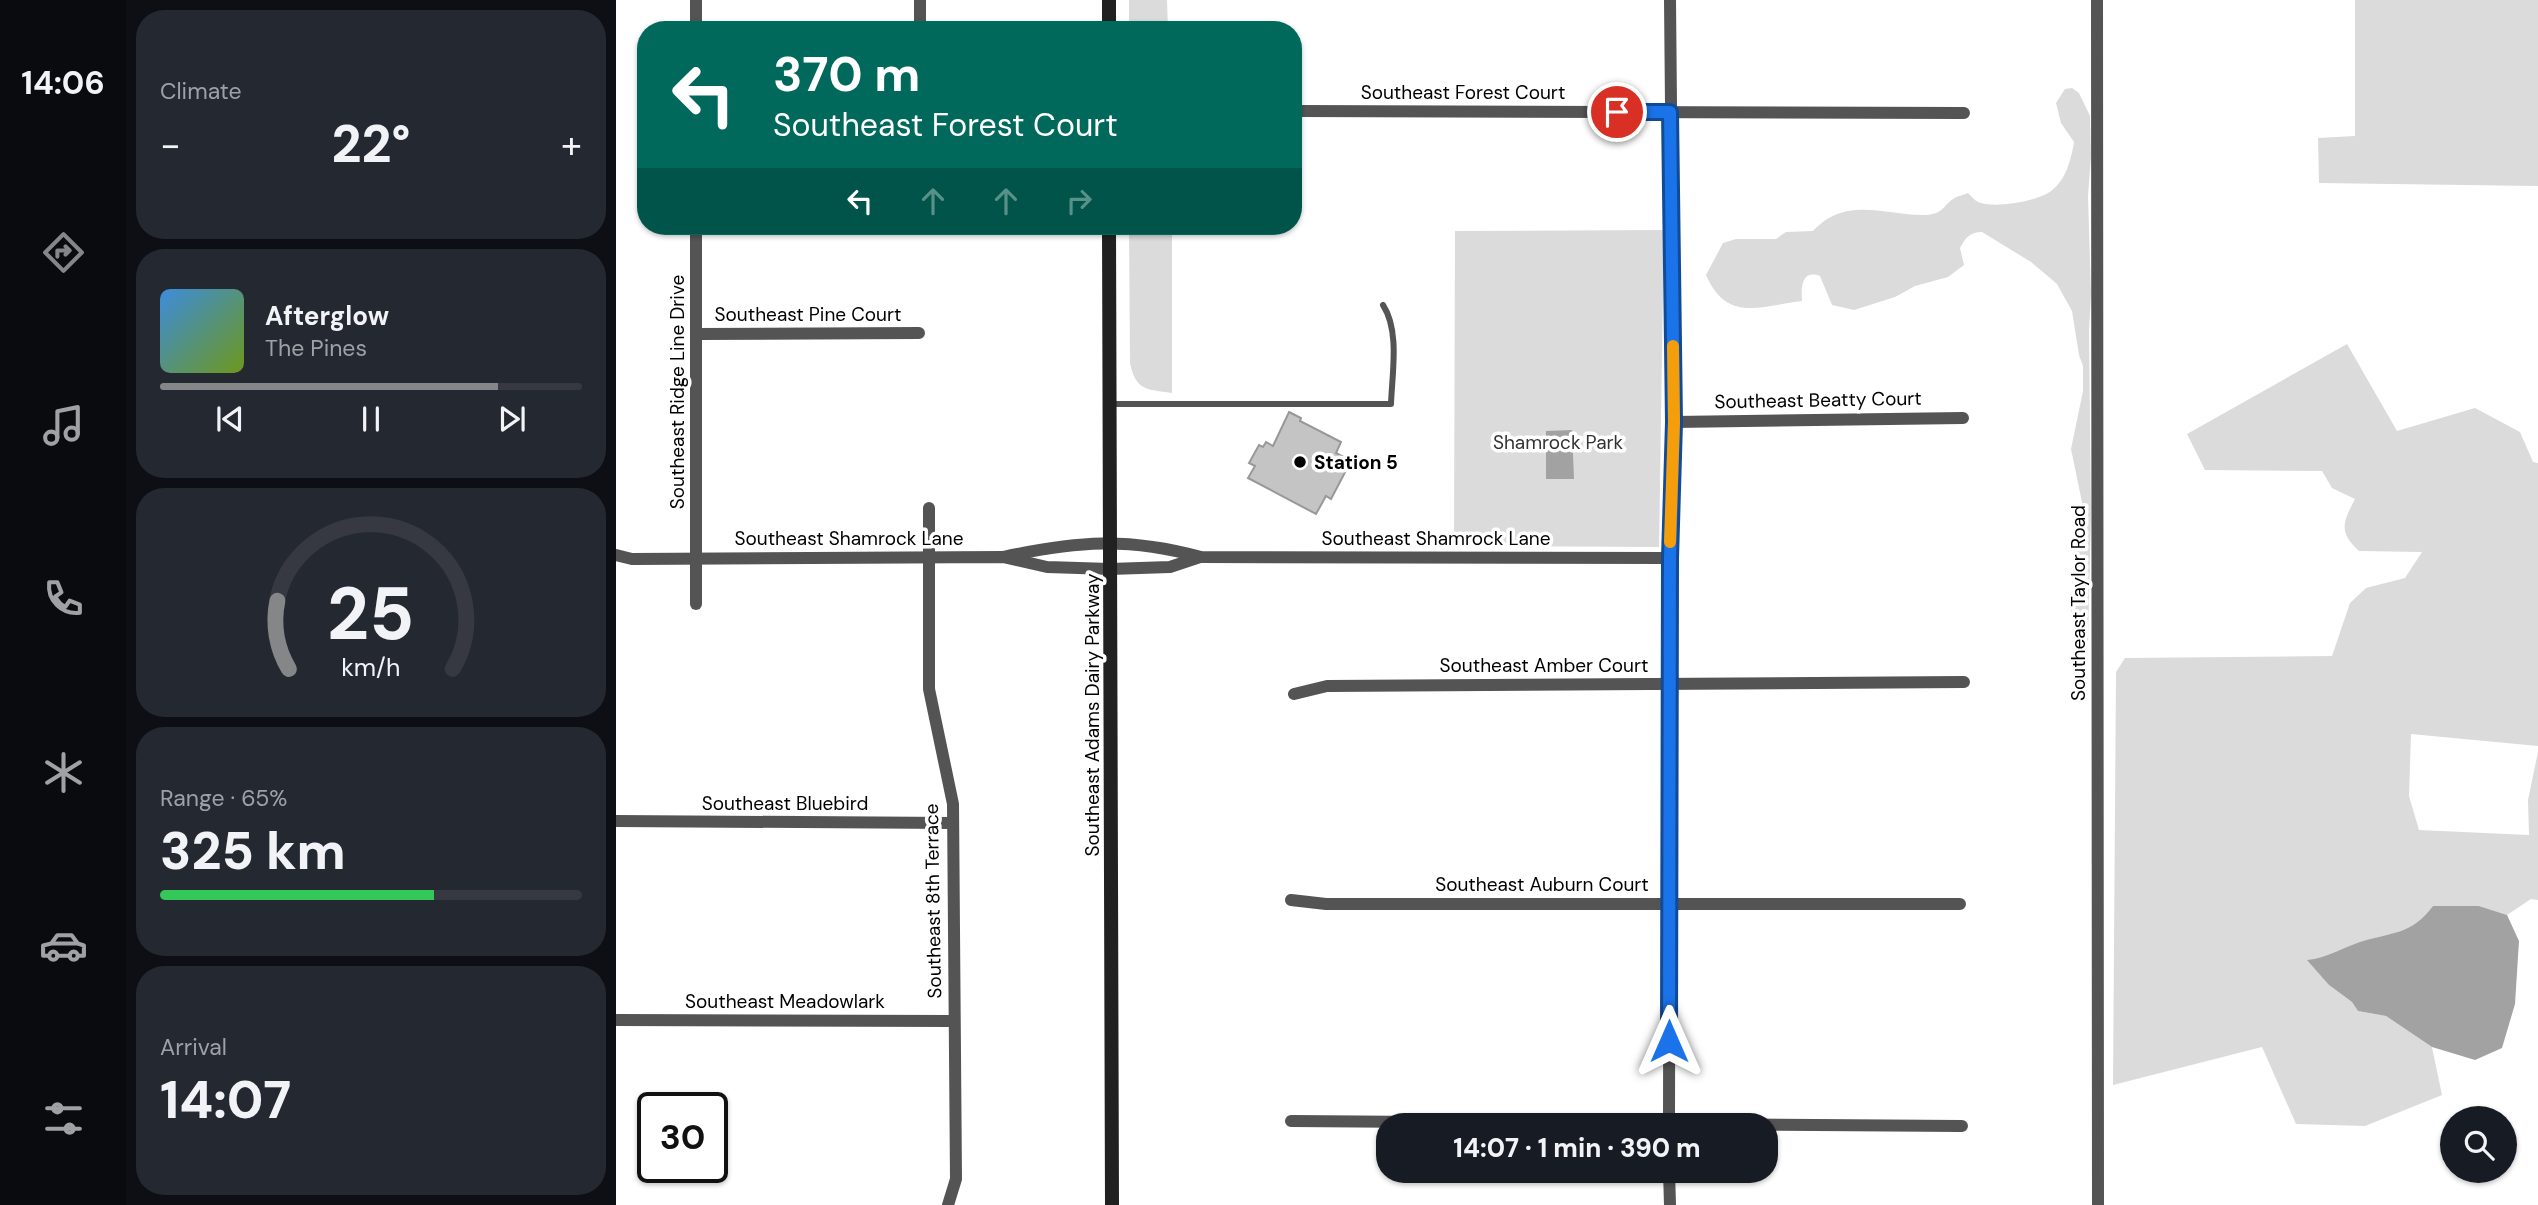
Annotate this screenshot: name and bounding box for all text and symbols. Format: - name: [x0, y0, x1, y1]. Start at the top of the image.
- text: 370 m: [773, 42, 920, 106]
- icon: left: [658, 49, 749, 140]
- text: 14:06: [21, 62, 105, 104]
- text: Climate: [160, 76, 242, 106]
- street label: Southeast Forest Court: [1361, 80, 1565, 105]
- pin: [1587, 82, 1647, 142]
- icon: arrive: [1598, 93, 1636, 131]
- text: Southeast Forest Court: [773, 104, 1118, 146]
- text: 22°: [331, 110, 411, 178]
- text: −: [160, 120, 181, 170]
- text: +: [561, 120, 582, 170]
- icon: left: [841, 182, 879, 220]
- icon: ahead: [914, 182, 952, 220]
- icon: ahead: [987, 182, 1025, 220]
- icon: right: [1060, 182, 1098, 220]
- icon: directions: [39, 228, 88, 277]
- street label: Southeast Ridge Line Drive: [665, 275, 690, 509]
- text: Afterglow: [265, 299, 389, 333]
- street label: Southeast Pine Court: [715, 302, 901, 327]
- text: The Pines: [265, 333, 367, 363]
- street label: Southeast Beatty Court: [1714, 386, 1922, 414]
- icon: previous: [211, 400, 249, 438]
- icon: pause: [352, 400, 390, 438]
- icon: next: [493, 400, 531, 438]
- icon: music: [39, 401, 88, 450]
- park label: Shamrock Park: [1493, 430, 1624, 455]
- place label: Station 5: [1314, 450, 1398, 475]
- marker: Station 5: [1292, 454, 1308, 470]
- street label: Southeast Taylor Road: [2066, 505, 2091, 701]
- street label: Southeast Shamrock Lane: [735, 526, 964, 551]
- street label: Southeast Shamrock Lane: [1322, 526, 1551, 551]
- text: 25: [327, 567, 415, 662]
- street label: Southeast Adams Dairy Parkway: [1080, 573, 1105, 857]
- icon: phone: [39, 574, 88, 623]
- text: km/h: [341, 650, 401, 683]
- street label: Southeast Amber Court: [1440, 653, 1648, 678]
- icon: climate: [39, 748, 88, 797]
- text: Range · 65%: [160, 783, 287, 813]
- street label: Southeast Bluebird: [702, 791, 868, 816]
- street label: Southeast 8th Terrace: [919, 803, 947, 999]
- text: 325 km: [160, 817, 346, 885]
- street label: Southeast Auburn Court: [1435, 872, 1649, 897]
- icon: car: [39, 921, 88, 970]
- street label: Southeast Meadowlark: [685, 989, 885, 1014]
- position arrow: [1632, 1004, 1706, 1078]
- text: Arrival: [160, 1032, 227, 1062]
- text: 14:07: [160, 1066, 291, 1134]
- speed limit sign: 30: [637, 1092, 728, 1183]
- icon: filters: [39, 1094, 88, 1143]
- map controls: [2440, 1106, 2517, 1183]
- button: search: [2440, 1106, 2517, 1183]
- text: 14:07 · 1 min · 390 m: [1453, 1131, 1701, 1165]

